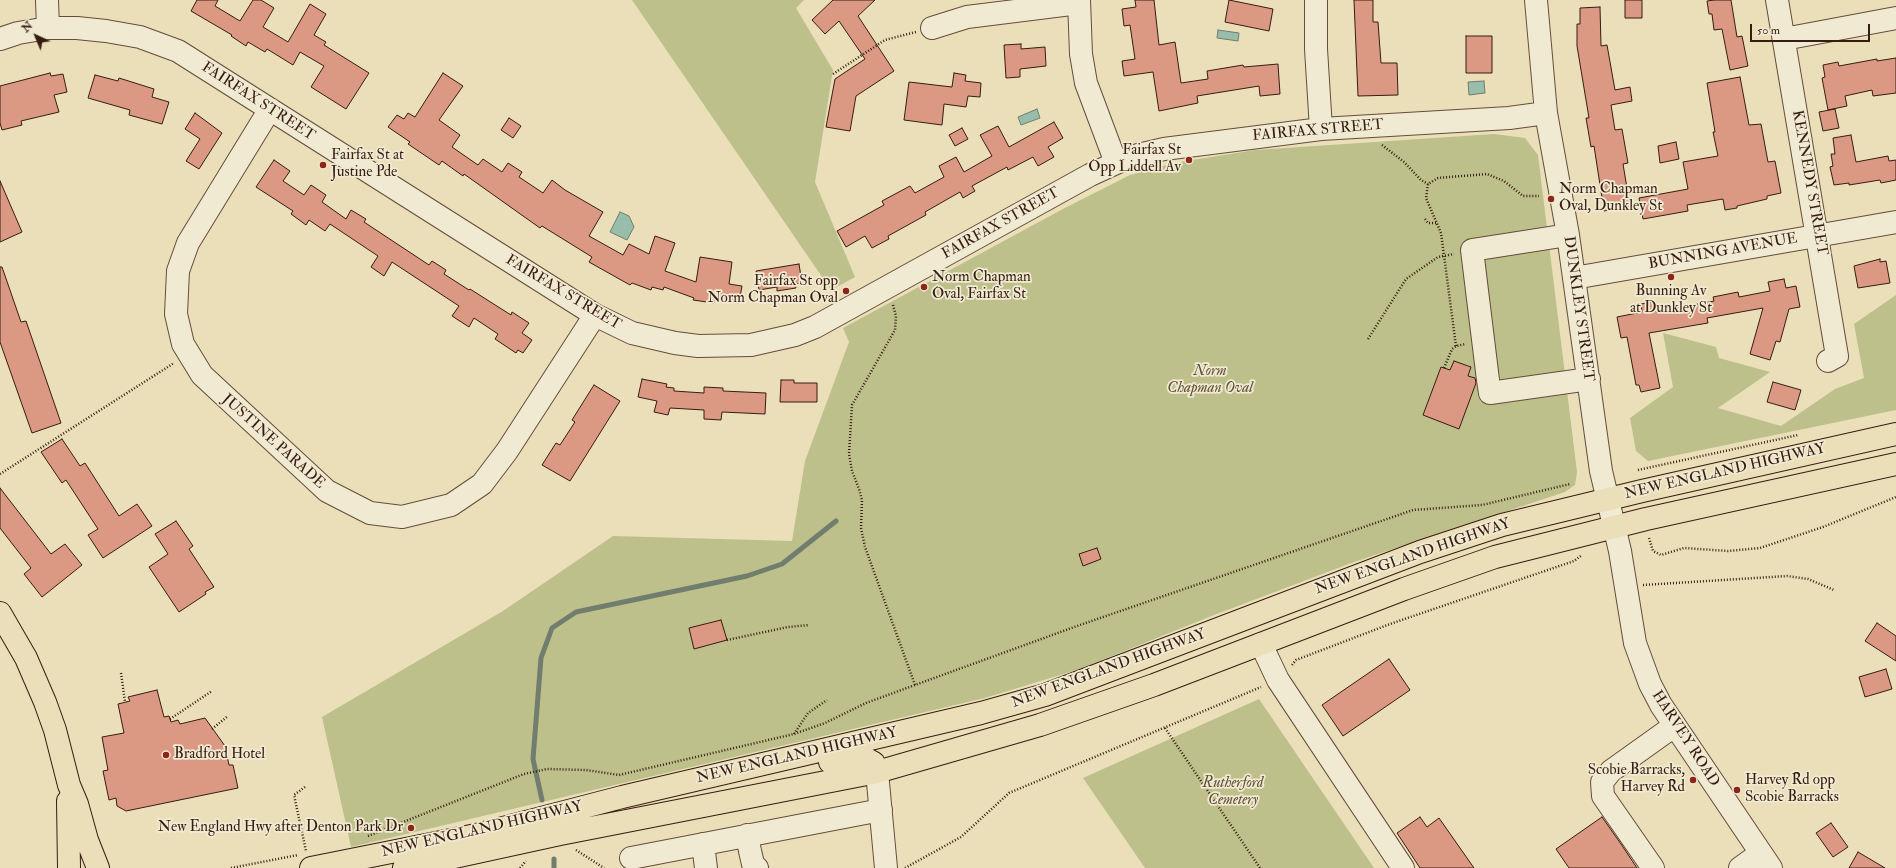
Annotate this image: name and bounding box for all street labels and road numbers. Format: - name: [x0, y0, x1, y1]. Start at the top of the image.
- street label: FAIRFAX STREET: [198, 59, 318, 145]
- street label: KENNEDY STREET: [1787, 109, 1831, 257]
- street label: FAIRFAX STREET: [1252, 116, 1384, 146]
- street label: FAIRFAX STREET: [939, 184, 1063, 264]
- street label: BUNNING AVENUE: [1647, 230, 1799, 274]
- street label: DUNKLEY STREET: [1559, 235, 1597, 383]
- street label: FAIRFAX STREET: [502, 251, 624, 335]
- street label: JUSTINE PARADE: [218, 391, 328, 493]
- street label: NEW ENGLAND HIGHWAY: [1623, 440, 1827, 504]
- street label: NEW ENGLAND HIGHWAY: [1313, 515, 1513, 599]
- street label: NEW ENGLAND HIGHWAY: [1009, 625, 1209, 713]
- street label: HARVEY ROAD: [1647, 688, 1723, 790]
- street label: NEW ENGLAND HIGHWAY: [695, 724, 899, 788]
- street label: NEW ENGLAND HIGHWAY: [380, 798, 584, 862]

